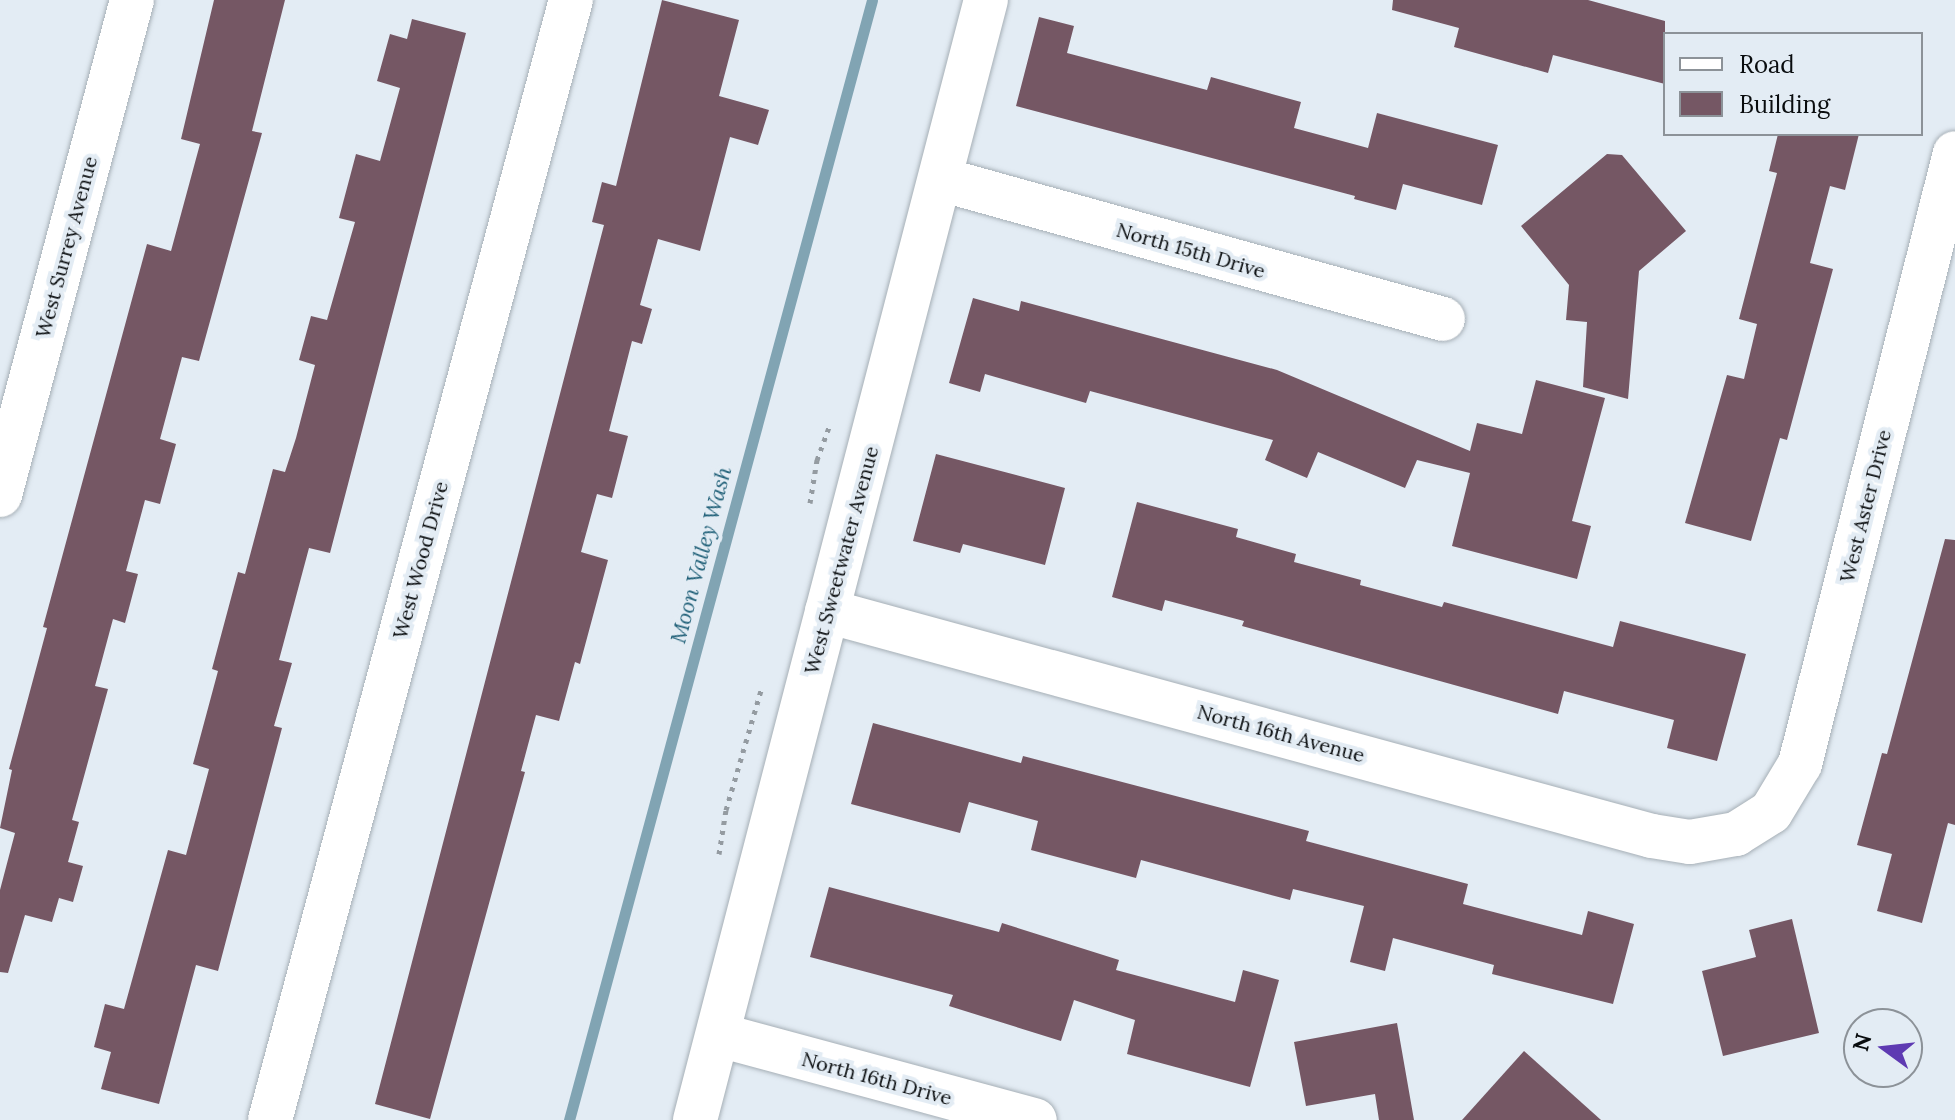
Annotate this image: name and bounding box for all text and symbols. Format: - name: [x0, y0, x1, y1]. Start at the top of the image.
- legend: [1663, 32, 1923, 136]
- text: Road: [1739, 49, 1795, 80]
- text: Building: [1739, 89, 1830, 120]
- street label: West Surrey Avenue: [30, 154, 102, 340]
- street label: North 15th Drive: [1114, 217, 1268, 283]
- street label: West Aster Drive: [1834, 427, 1896, 585]
- street label: West Sweetwater Avenue: [799, 443, 883, 677]
- water label: Moon Valley Wash: [665, 464, 737, 646]
- street label: West Wood Drive: [387, 479, 453, 641]
- street label: North 16th Avenue: [1195, 699, 1367, 767]
- north arrow: [1843, 1008, 1923, 1088]
- text: N: [1846, 1030, 1877, 1054]
- street label: North 16th Drive: [799, 1046, 955, 1110]

